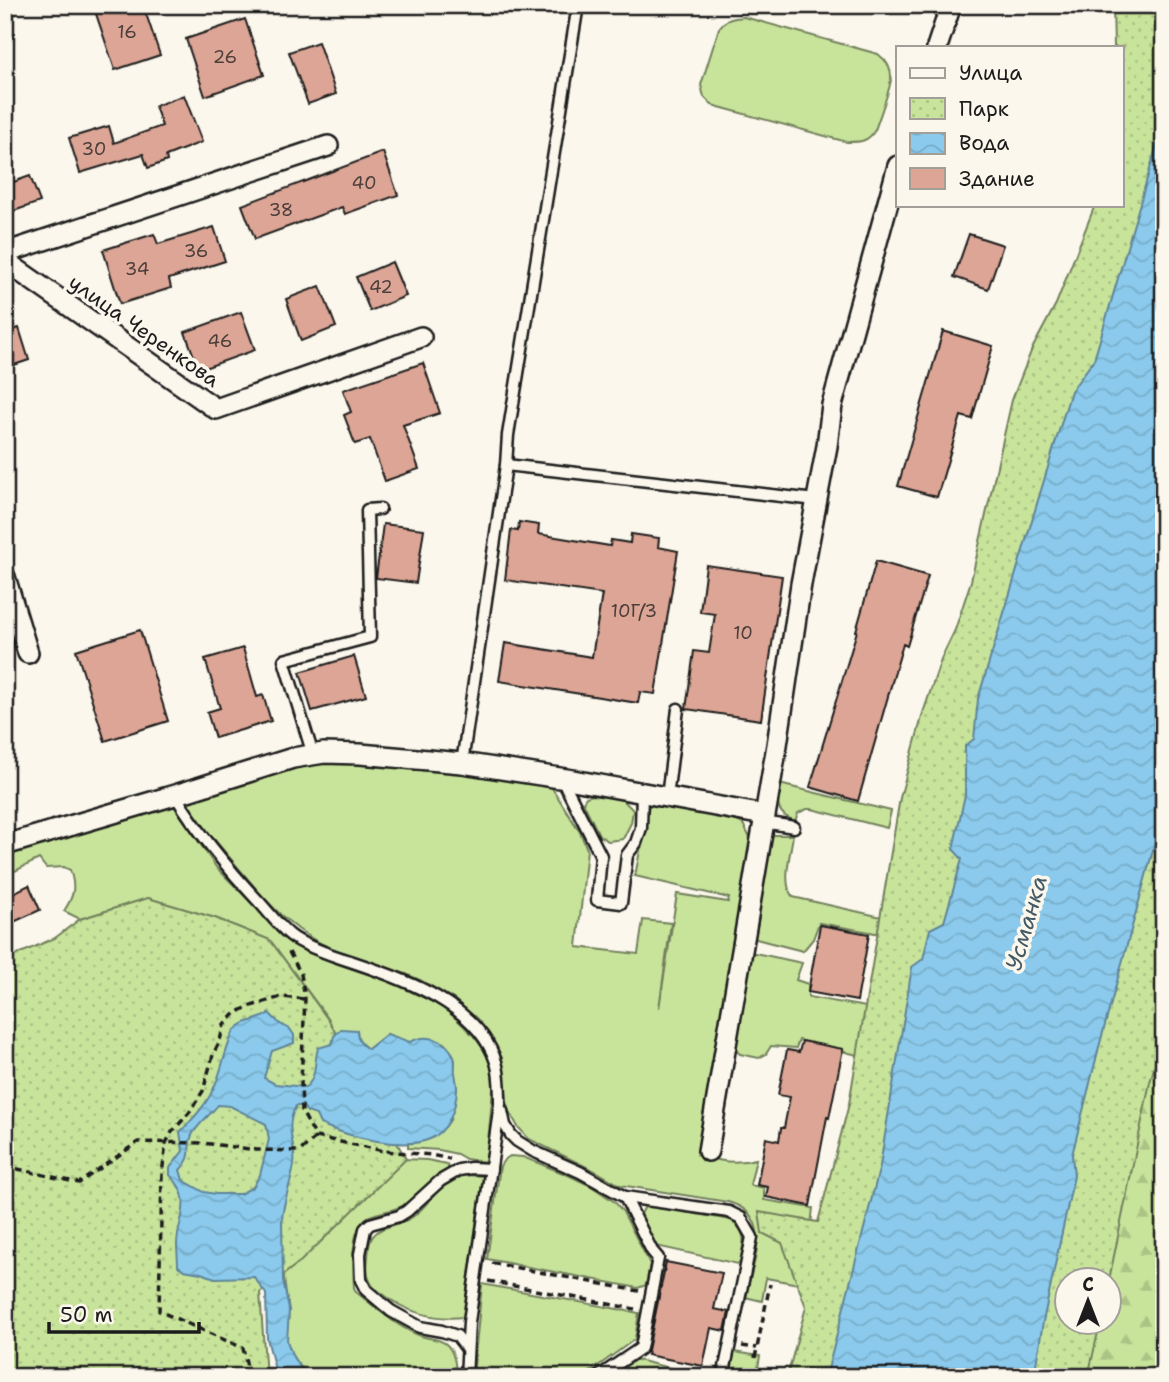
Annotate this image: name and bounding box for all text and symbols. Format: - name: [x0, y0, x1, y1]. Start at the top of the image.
- house number: 16: [117, 20, 137, 44]
- house number: 26: [213, 45, 237, 69]
- legend: [896, 46, 1124, 206]
- text: Улица: [959, 59, 1022, 87]
- text: Парк: [959, 95, 1009, 123]
- text: Вода: [959, 129, 1009, 157]
- house number: 30: [82, 137, 106, 161]
- text: Здание: [959, 165, 1035, 193]
- house number: 40: [351, 171, 377, 195]
- house number: 38: [269, 198, 293, 222]
- house number: 36: [184, 239, 208, 263]
- house number: 34: [125, 257, 149, 281]
- street label: улица Черенкова: [63, 268, 225, 394]
- house number: 42: [369, 275, 393, 299]
- house number: 46: [208, 329, 232, 353]
- house number: 10Г/3: [611, 599, 657, 623]
- house number: 10: [733, 621, 753, 645]
- water label: Усманка: [998, 872, 1054, 974]
- north arrow: [1054, 1266, 1124, 1336]
- text: С: [1082, 1272, 1094, 1297]
- scale bar: [49, 1291, 200, 1335]
- text: 50 m: [60, 1301, 113, 1329]

